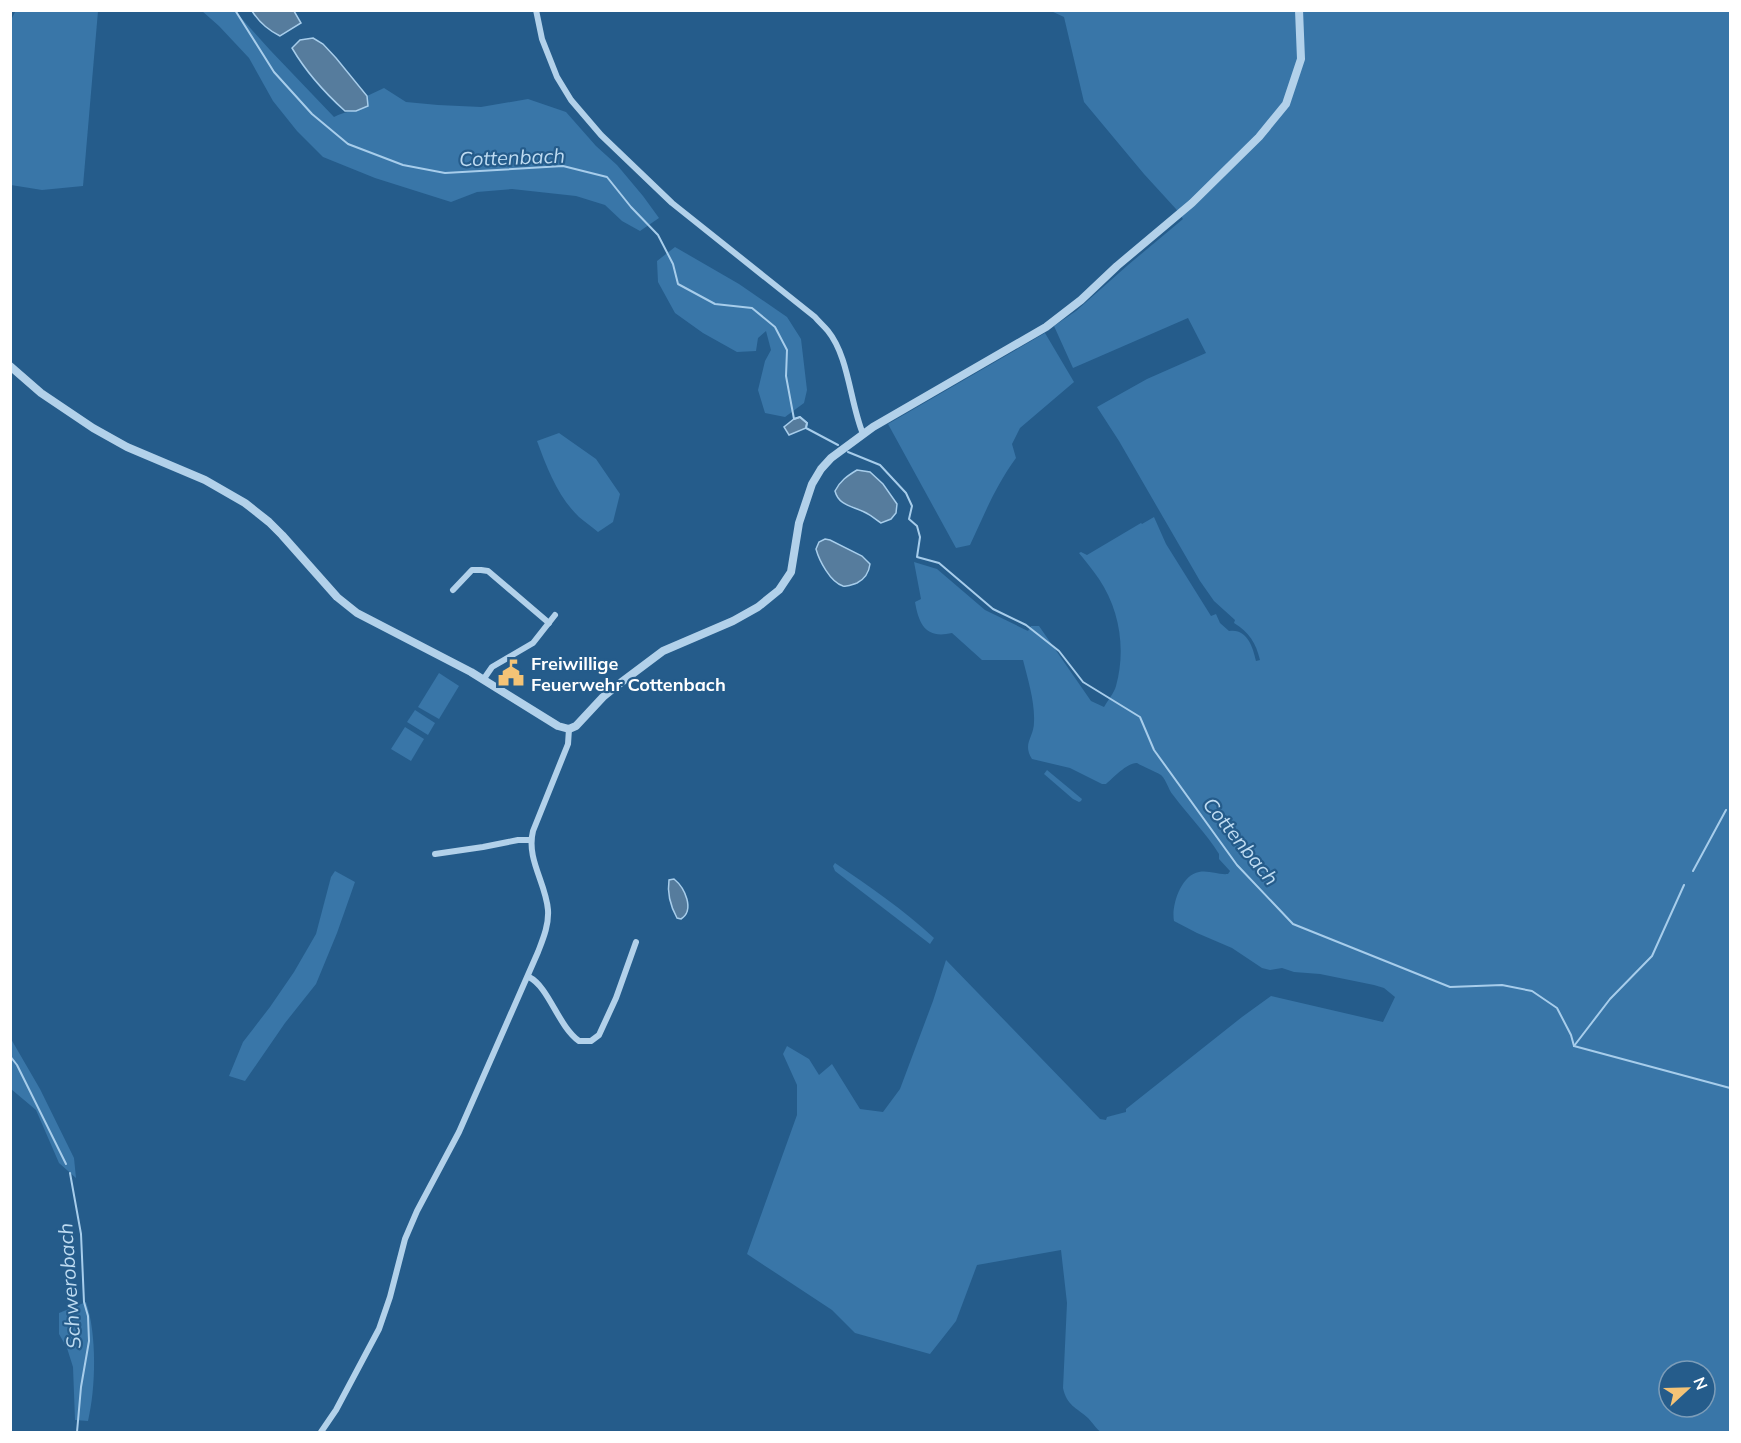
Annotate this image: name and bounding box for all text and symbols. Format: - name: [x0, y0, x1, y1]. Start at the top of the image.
- water label: Cottenbach: [459, 143, 565, 171]
- place label: Freiwillige Feuerwehr Cottenbach: [531, 652, 726, 696]
- public building icon: Freiwillige Feuerwehr Cottenbach: [496, 658, 526, 688]
- water label: Cottenbach: [1198, 792, 1284, 890]
- water label: Schwerobach: [52, 1222, 86, 1350]
- north arrow: [1657, 1359, 1717, 1419]
- text: N: [1689, 1374, 1712, 1393]

